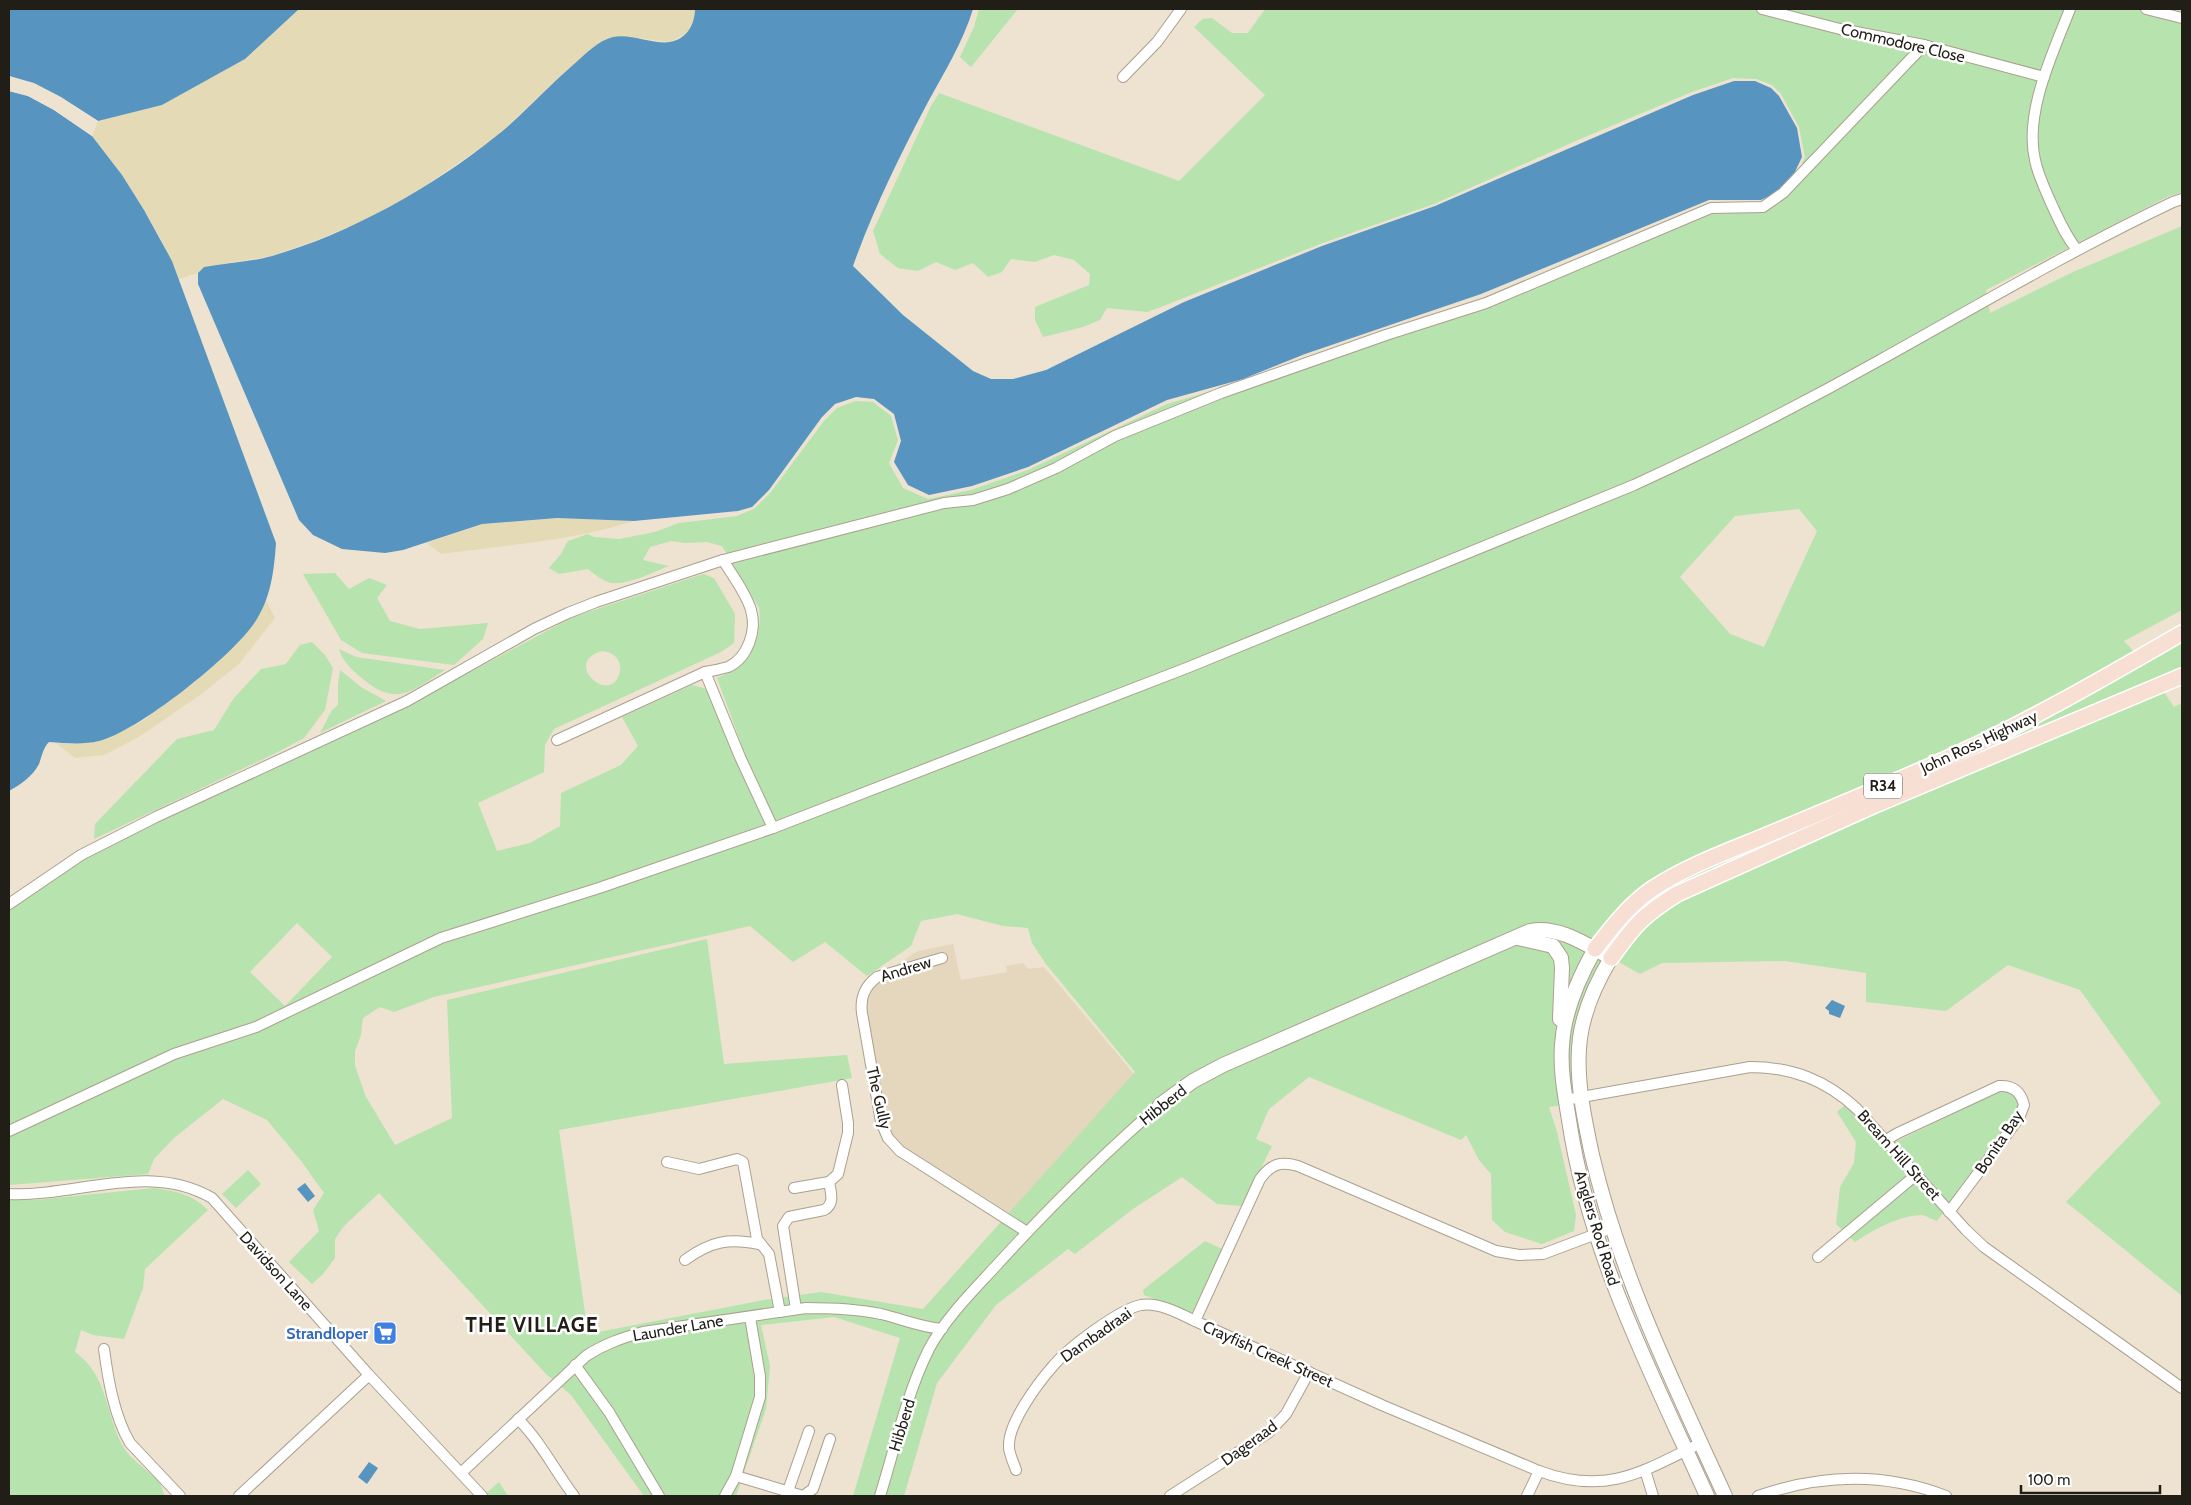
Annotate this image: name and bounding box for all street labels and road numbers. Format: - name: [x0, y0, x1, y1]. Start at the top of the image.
- street label: Commodore Close: [1839, 19, 1967, 67]
- street label: John Ross Highway: [1917, 707, 2041, 778]
- road number: R34: [1864, 774, 1902, 798]
- street label: Andrew: [878, 952, 934, 986]
- street label: The Gully: [863, 1065, 895, 1131]
- street label: Hibberd: [1136, 1081, 1190, 1129]
- street label: Bream Hill Street: [1854, 1106, 1945, 1204]
- street label: Bonita Bay: [1971, 1107, 2027, 1177]
- street label: Anglers Rod Road: [1570, 1168, 1624, 1288]
- street label: Davidson Lane: [236, 1228, 316, 1314]
- street label: Dambadraai: [1057, 1304, 1135, 1366]
- street label: Launder Lane: [631, 1311, 725, 1345]
- street label: Crayfish Creek Street: [1200, 1317, 1337, 1392]
- street label: Hibberd: [885, 1396, 919, 1454]
- street label: Dageraad: [1217, 1416, 1281, 1470]

